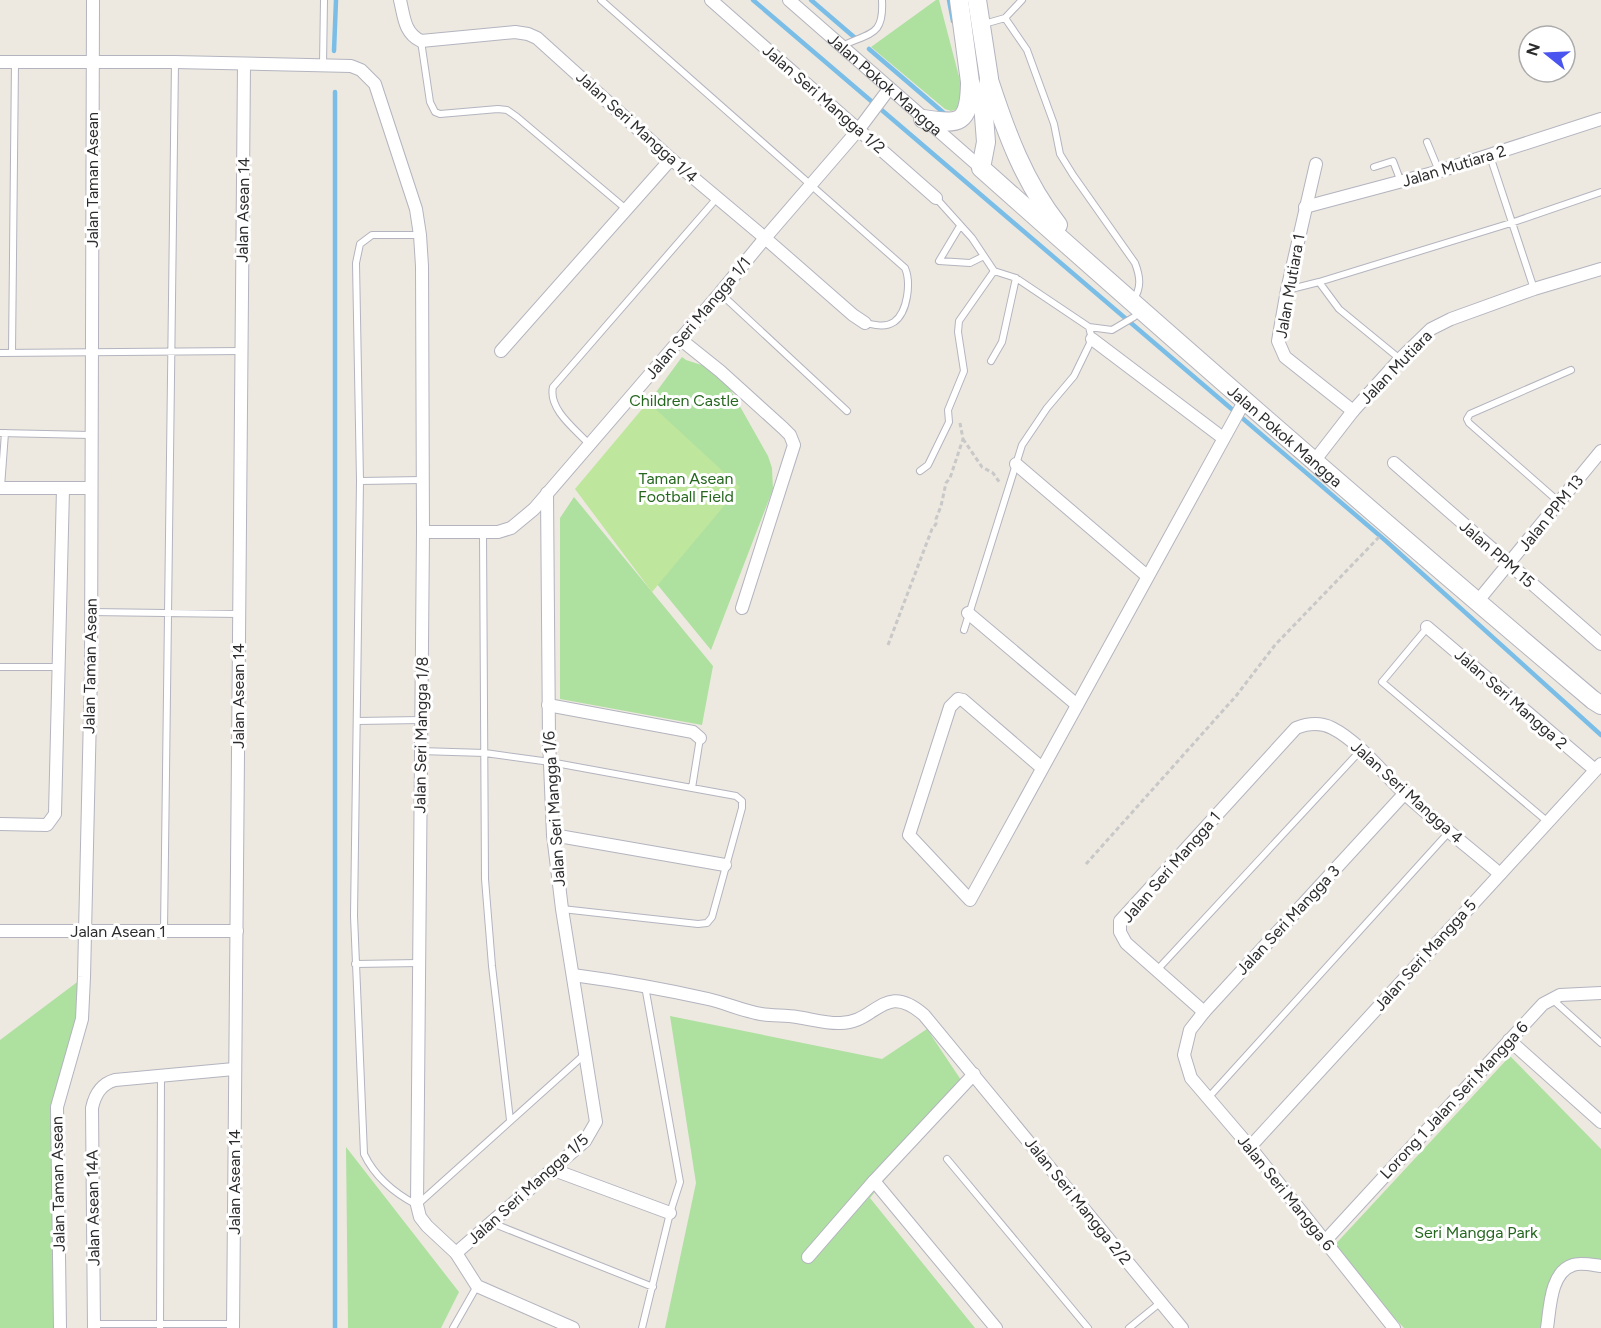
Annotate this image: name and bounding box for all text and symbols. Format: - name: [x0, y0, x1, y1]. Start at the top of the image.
- north arrow: [1517, 24, 1577, 84]
- street label: Jalan Pokok Mangga: [824, 29, 946, 139]
- street label: Jalan Seri Mangga 1/2: [759, 41, 889, 157]
- text: N: [1522, 41, 1544, 58]
- street label: Jalan Seri Mangga 1/4: [572, 67, 702, 187]
- street label: Jalan Taman Asean: [83, 112, 102, 248]
- street label: Jalan Mutiara 2: [1400, 141, 1508, 191]
- street label: Jalan Asean 14: [233, 157, 253, 263]
- street label: Jalan Mutiara 1: [1271, 232, 1309, 340]
- street label: Jalan Seri Mangga 1/1: [641, 253, 755, 383]
- street label: Jalan Mutiara: [1356, 326, 1436, 408]
- street label: Jalan Pokok Mangga: [1224, 381, 1346, 491]
- park label: Children Castle: [629, 391, 739, 410]
- park label: Taman Asean Football Field: [638, 469, 734, 506]
- street label: Jalan PPM 13: [1515, 471, 1587, 555]
- street label: Jalan PPM 15: [1456, 516, 1538, 592]
- street label: Jalan Taman Asean: [79, 598, 101, 734]
- street label: Jalan Asean 14: [229, 643, 248, 749]
- street label: Jalan Seri Mangga 2: [1451, 645, 1571, 753]
- street label: Jalan Seri Mangga 1/8: [410, 656, 432, 814]
- street label: Jalan Seri Mangga 1/6: [539, 731, 569, 887]
- street label: Jalan Seri Mangga 4: [1347, 737, 1467, 847]
- street label: Jalan Seri Mangga 1: [1118, 808, 1224, 926]
- street label: Jalan Seri Mangga 3: [1232, 861, 1344, 979]
- street label: Jalan Seri Mangga 5: [1370, 895, 1480, 1015]
- street label: Jalan Asean 1: [70, 922, 166, 941]
- street label: Lorong 1 Jalan Seri Mangga 6: [1376, 1017, 1532, 1183]
- street label: Jalan Taman Asean: [47, 1116, 69, 1252]
- street label: Jalan Asean 14: [225, 1129, 244, 1235]
- street label: Jalan Seri Mangga 1/5: [464, 1130, 592, 1248]
- street label: Jalan Seri Mangga 6: [1234, 1131, 1338, 1255]
- street label: Jalan Seri Mangga 2/2: [1021, 1134, 1135, 1268]
- street label: Jalan Asean 14A: [82, 1149, 104, 1266]
- park label: Seri Mangga Park: [1414, 1223, 1538, 1242]

